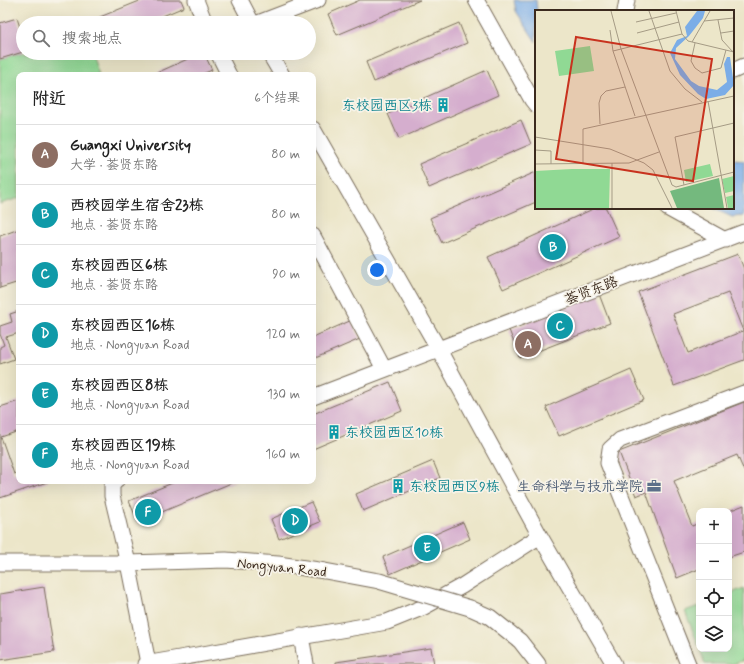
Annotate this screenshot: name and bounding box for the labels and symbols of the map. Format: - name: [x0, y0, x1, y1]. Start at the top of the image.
- inset map: [535, 10, 734, 209]
- place label: 东校园西区3栋: [342, 97, 432, 115]
- building icon: 东校园西区3栋: [435, 97, 451, 113]
- pin: B: [540, 232, 566, 262]
- your location: [367, 260, 387, 280]
- street label: 荟贤东路: [562, 272, 621, 309]
- pin: C: [547, 311, 573, 341]
- pin: A: [515, 329, 541, 359]
- building icon: 东校园西区10栋: [326, 424, 342, 440]
- place label: 东校园西区10栋: [345, 424, 443, 442]
- building icon: 东校园西区9栋: [390, 478, 406, 494]
- place label: 东校园西区9栋: [409, 478, 500, 496]
- place label: 生命科学与技术学院: [517, 478, 643, 496]
- office icon: 生命科学与技术学院: [646, 478, 662, 494]
- pin: F: [135, 497, 161, 527]
- pin: D: [282, 506, 308, 536]
- pin: E: [414, 533, 440, 563]
- street label: Nongyuan Road: [236, 554, 328, 583]

